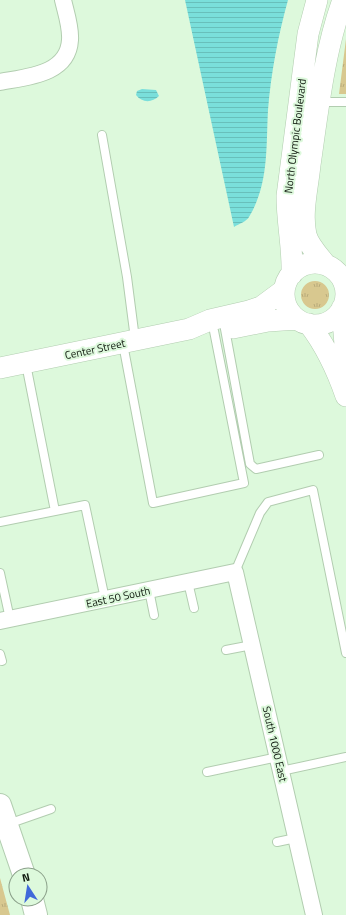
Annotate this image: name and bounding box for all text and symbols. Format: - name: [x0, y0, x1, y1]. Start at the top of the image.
- street label: North Olympic Boulevard: [280, 78, 310, 194]
- street label: Center Street: [63, 335, 127, 363]
- street label: East 50 South: [84, 582, 152, 612]
- street label: South 1000 East: [258, 704, 292, 784]
- north arrow: [8, 867, 48, 907]
- text: N: [21, 869, 31, 886]

